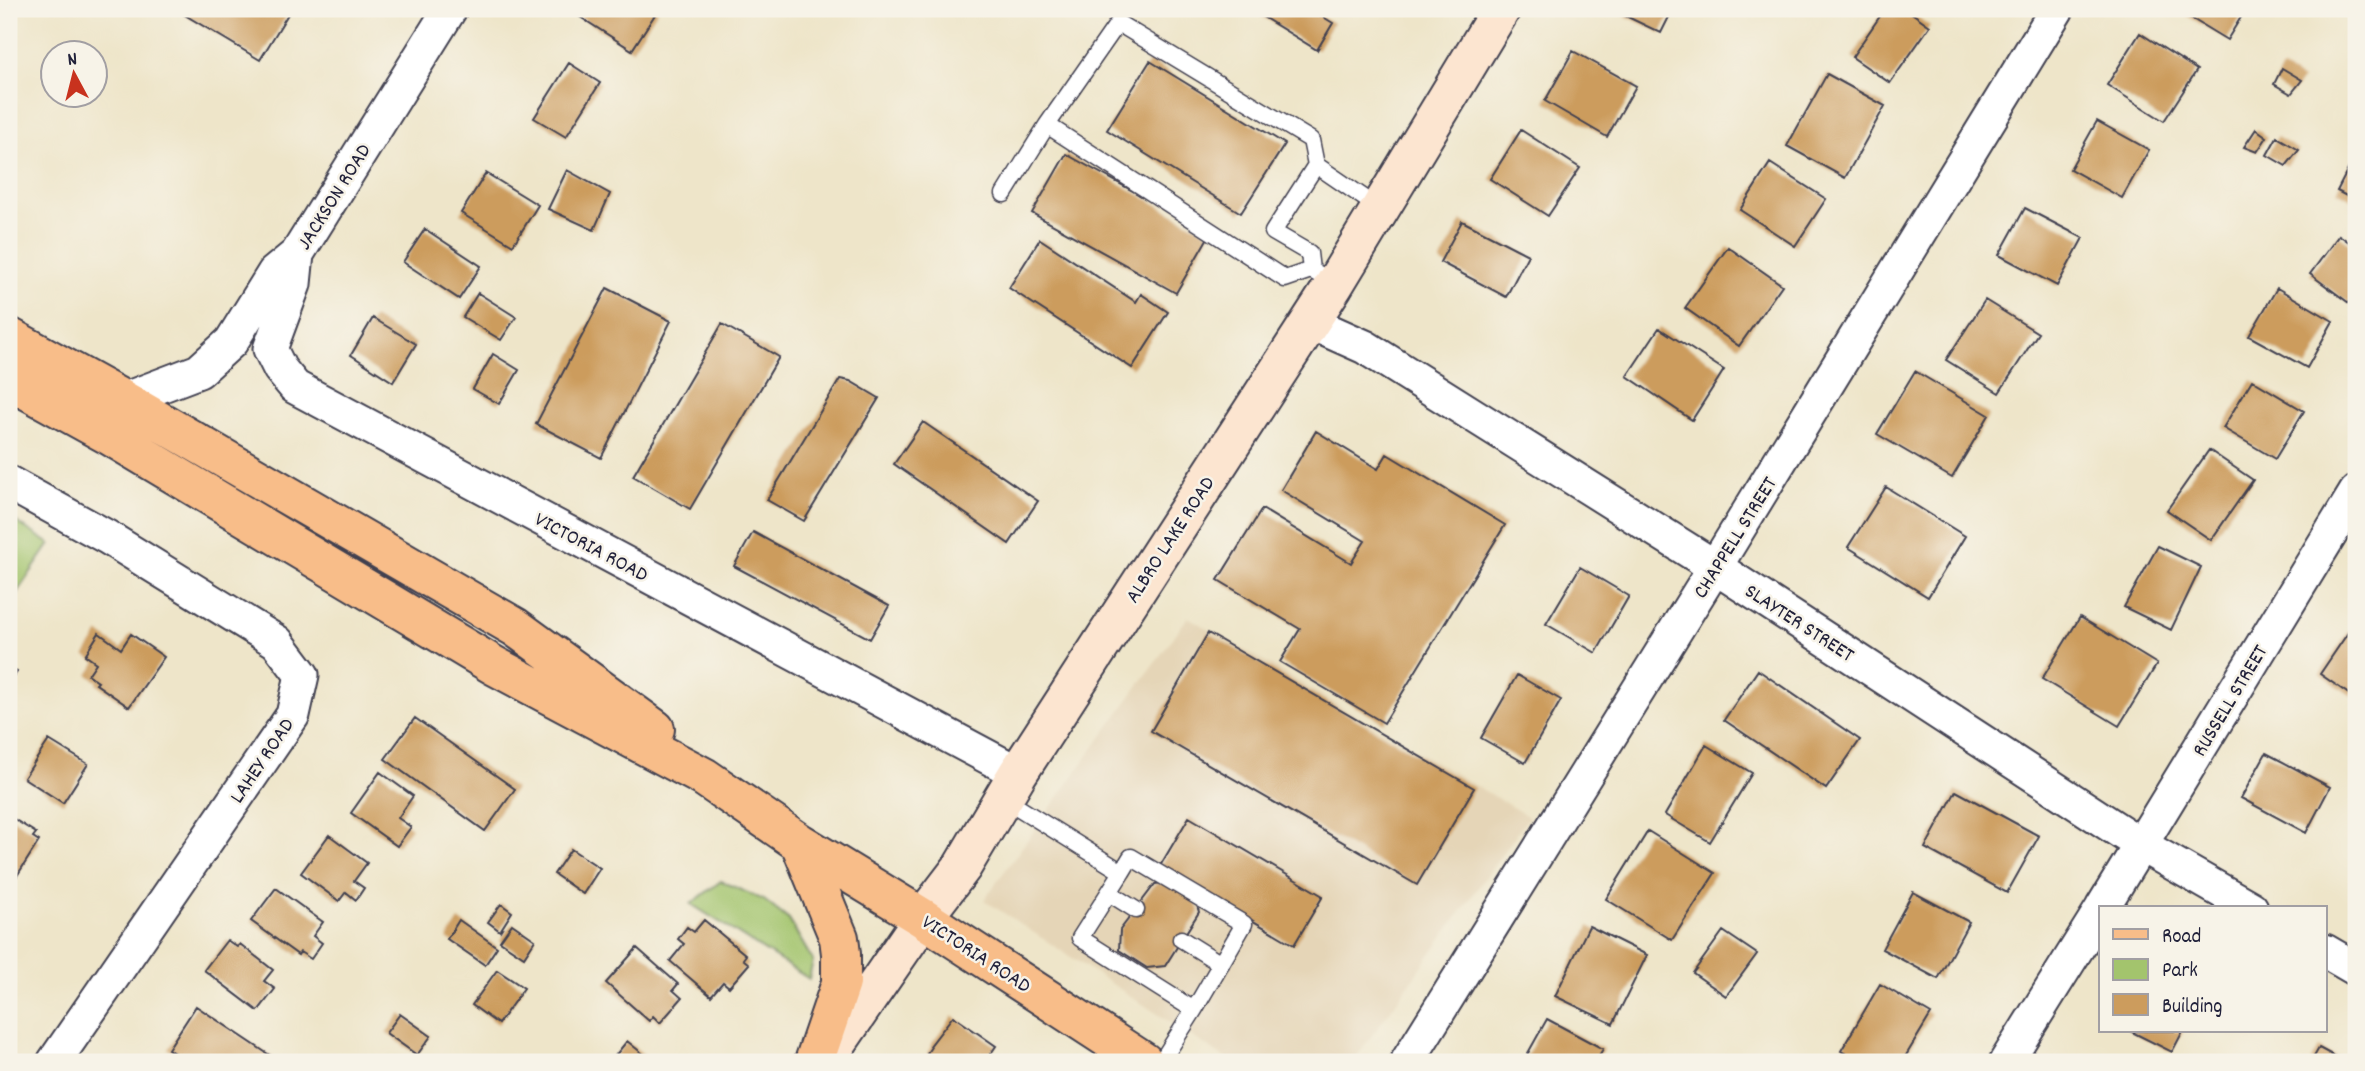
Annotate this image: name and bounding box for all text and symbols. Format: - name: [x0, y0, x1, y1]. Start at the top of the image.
- north arrow: [38, 38, 108, 108]
- text: N: [66, 47, 79, 75]
- street label: JACKSON ROAD: [291, 139, 380, 257]
- street label: ALBRO LAKE ROAD: [1119, 471, 1224, 610]
- street label: CHAPPELL STREET: [1687, 471, 1786, 605]
- street label: VICTORIA ROAD: [528, 506, 653, 591]
- street label: SLAYTER STREET: [1738, 578, 1860, 672]
- street label: RUSSELL STREET: [2186, 639, 2277, 763]
- street label: LAHEY ROAD: [224, 713, 303, 810]
- legend: [2099, 906, 2326, 1032]
- street label: VICTORIA ROAD: [915, 909, 1036, 1002]
- text: Road: [2162, 923, 2201, 953]
- text: Park: [2162, 957, 2198, 987]
- text: Building: [2162, 993, 2222, 1023]

